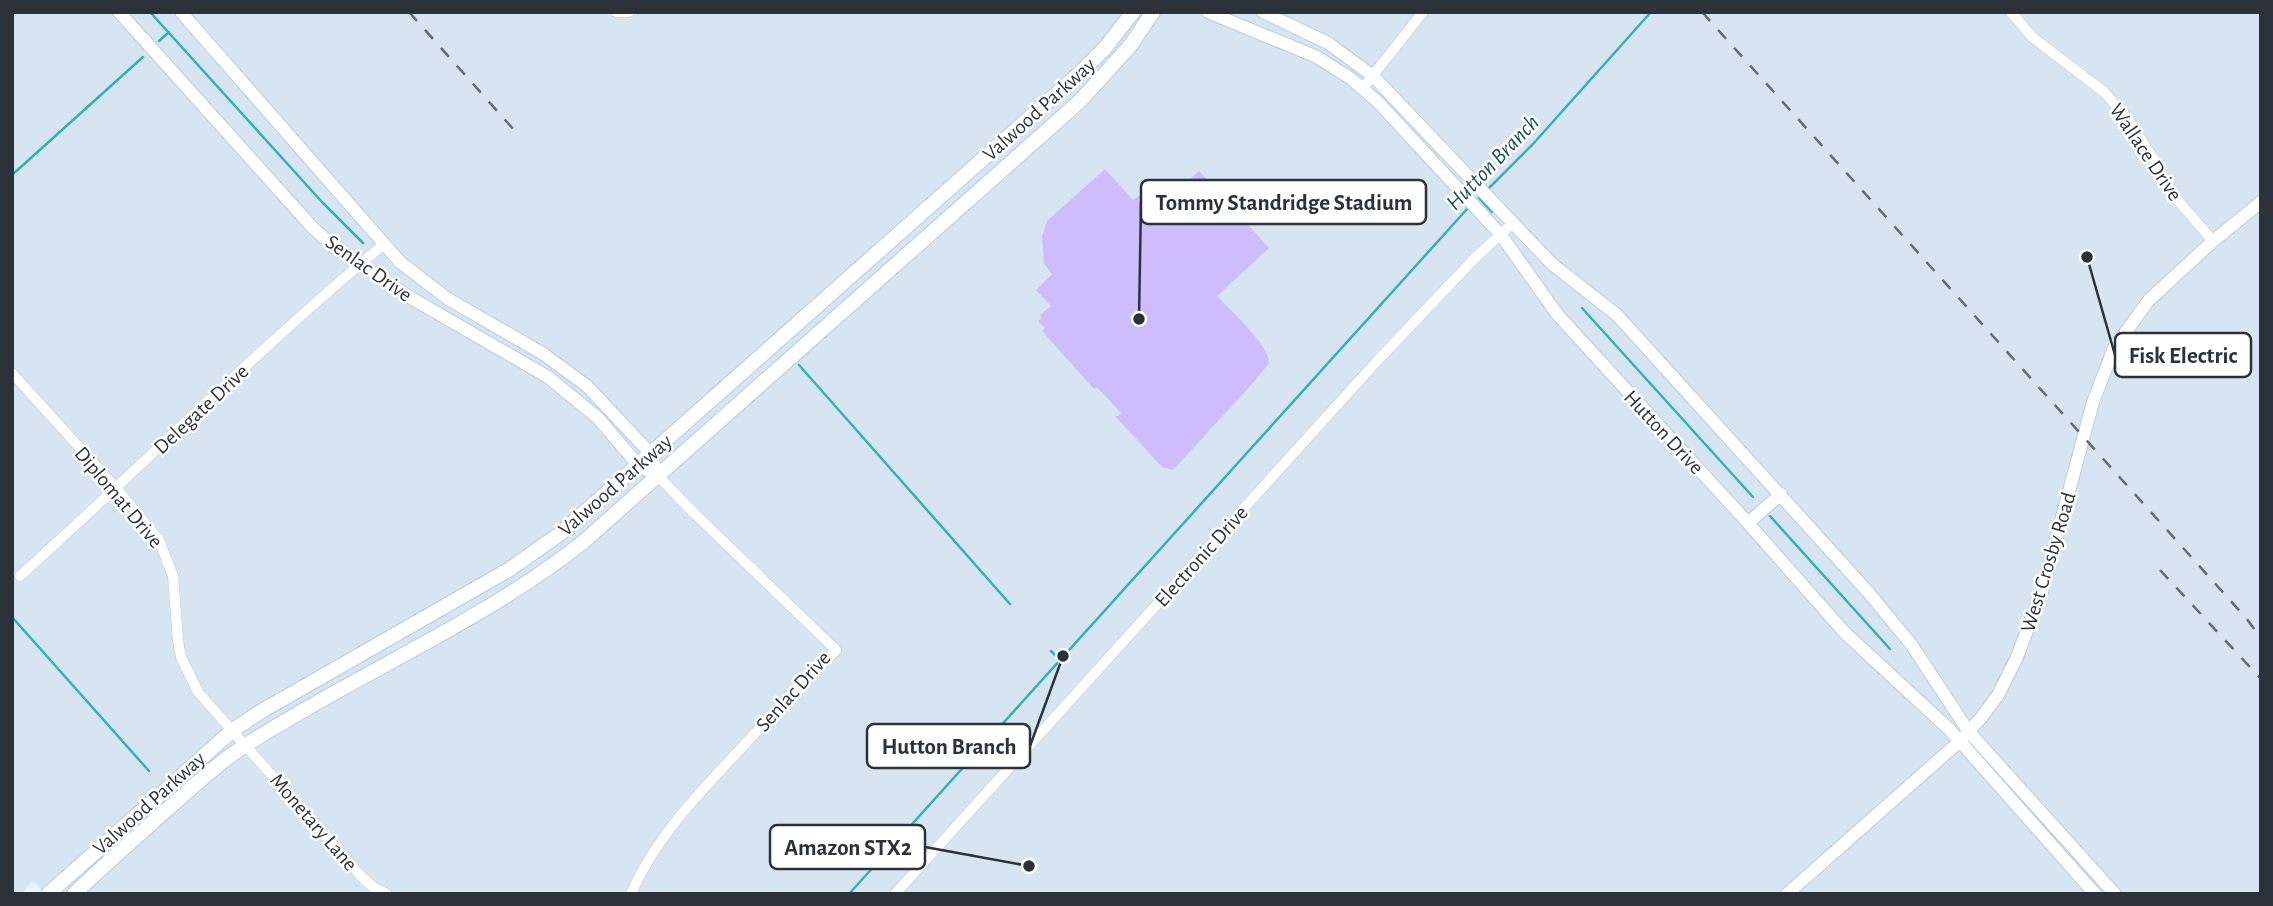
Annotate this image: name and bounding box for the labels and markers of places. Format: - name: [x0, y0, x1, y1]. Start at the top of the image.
- callout: Tommy Standridge Stadium: [1141, 180, 1426, 224]
- callout: Fisk Electric: [2115, 333, 2251, 377]
- callout: Hutton Branch: [867, 724, 1030, 768]
- callout: Amazon STX2: [770, 825, 925, 869]

